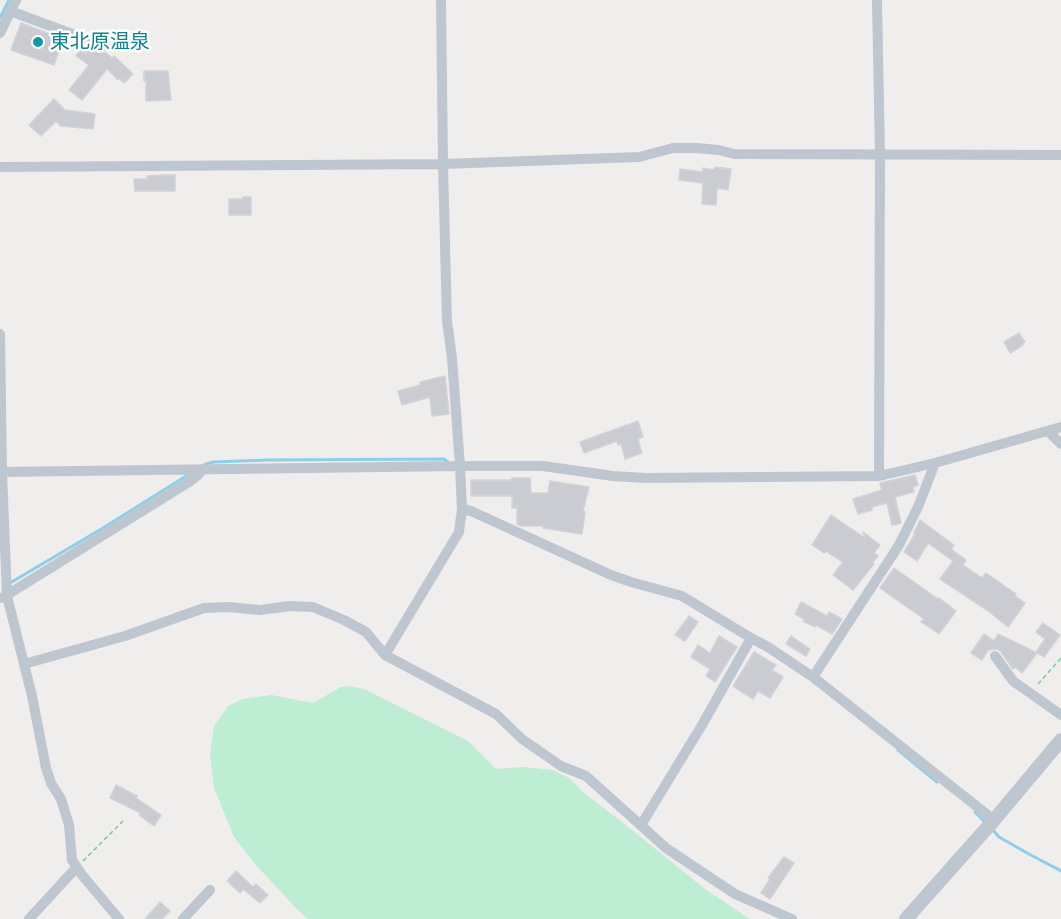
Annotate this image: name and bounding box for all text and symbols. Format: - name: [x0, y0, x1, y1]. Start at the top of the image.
- place label: 東北原温泉: [50, 30, 150, 54]
- marker: 東北原温泉: [31, 35, 45, 49]

